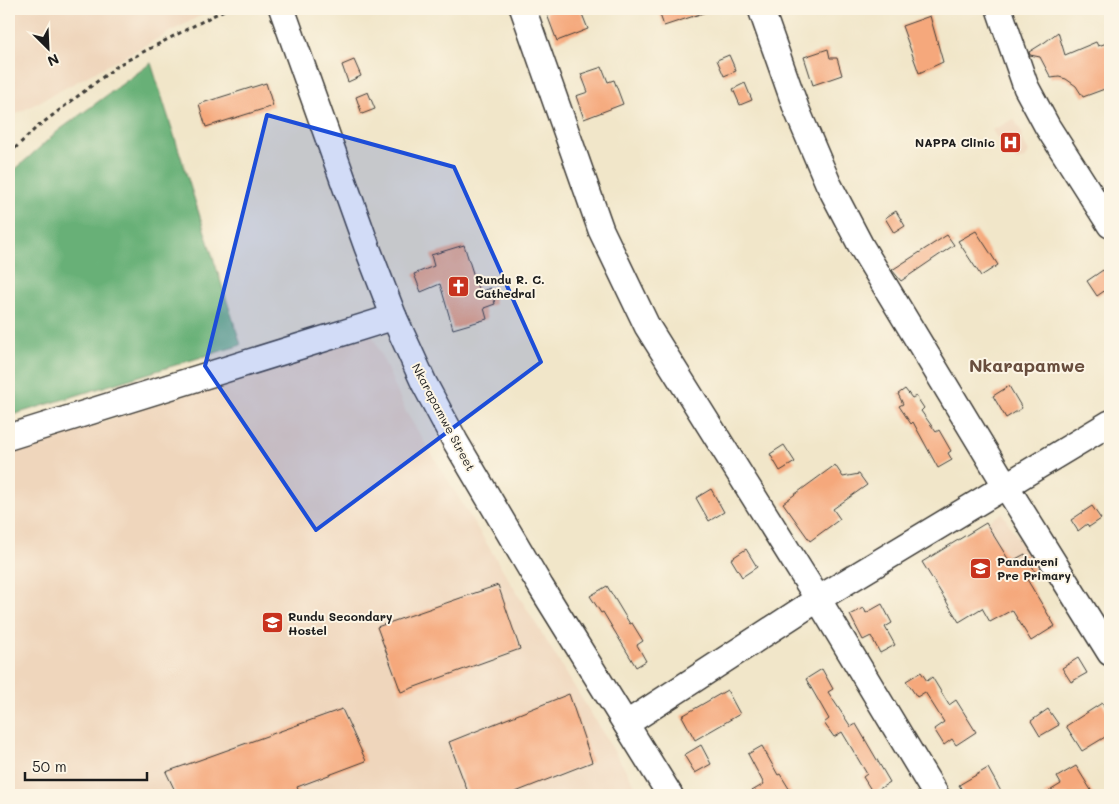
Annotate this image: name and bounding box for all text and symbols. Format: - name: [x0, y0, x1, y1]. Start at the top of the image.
- north arrow: [22, 22, 72, 72]
- text: N: [45, 49, 62, 71]
- hospital icon: NAPPA Clinic: [999, 130, 1023, 154]
- place label: NAPPA Clinic: [915, 134, 995, 150]
- place label: Rundu R. C. Cathedral: [475, 271, 545, 301]
- church icon: Rundu R. C. Cathedral: [447, 274, 471, 298]
- district label: Nkarapamwe: [969, 353, 1085, 377]
- street label: Nkarapamwe Street: [409, 361, 479, 473]
- place label: Pandureni Pre Primary: [997, 553, 1072, 583]
- school or university icon: Pandureni Pre Primary: [969, 556, 993, 580]
- place label: Rundu Secondary Hostel: [288, 608, 393, 638]
- school or university icon: Rundu Secondary Hostel: [260, 611, 284, 635]
- scale bar: [25, 749, 148, 781]
- text: 50 m: [32, 756, 67, 776]

